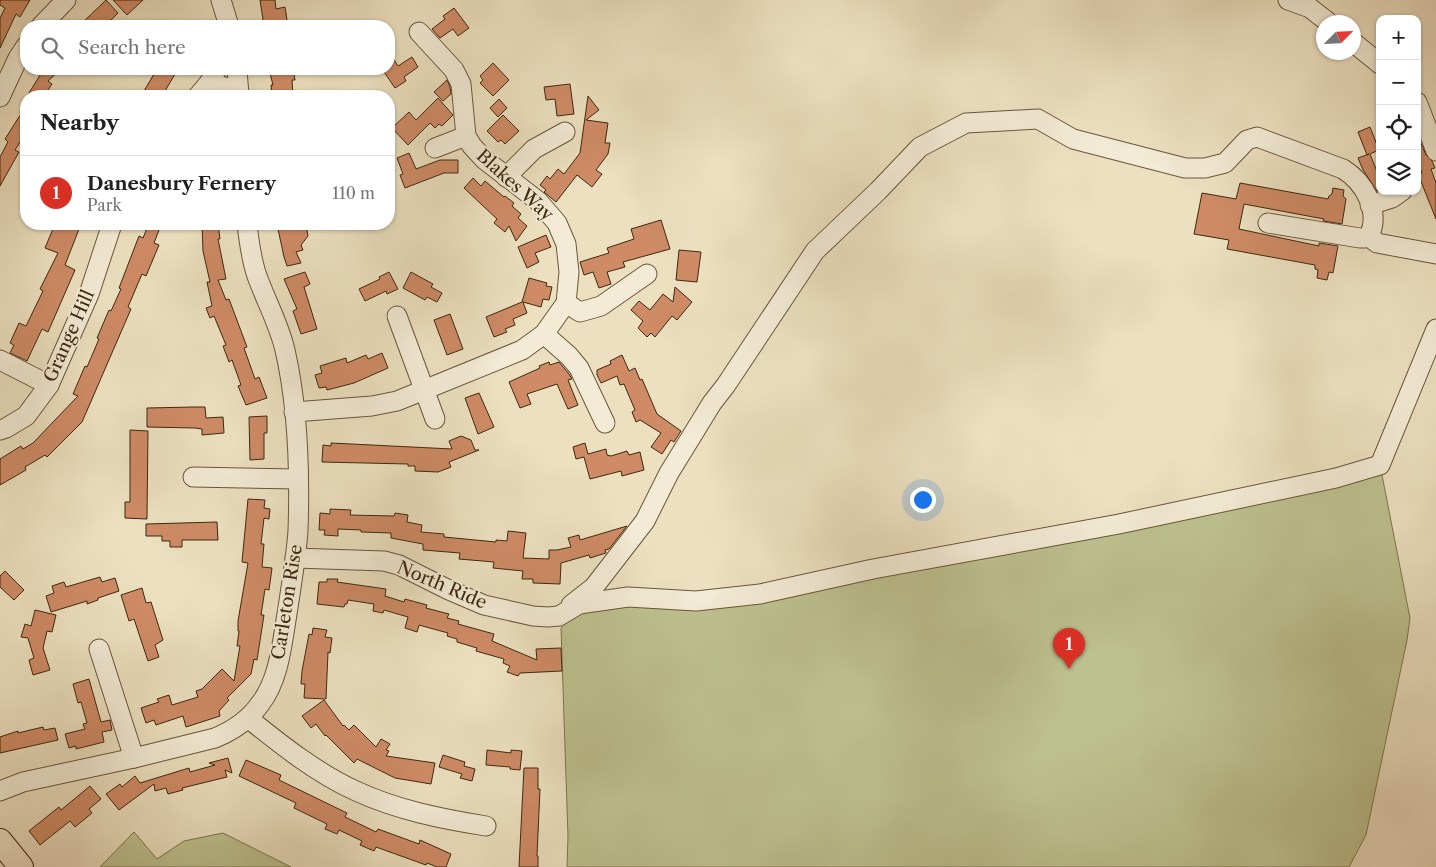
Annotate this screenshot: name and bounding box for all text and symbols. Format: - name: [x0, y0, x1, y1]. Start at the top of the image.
- north arrow: [1316, 15, 1361, 60]
- map controls: [1376, 15, 1421, 195]
- button: +: [1376, 15, 1421, 60]
- search box: [20, 20, 395, 75]
- icon: search: [38, 34, 66, 62]
- text: Search here: [78, 36, 186, 59]
- button: −: [1376, 60, 1421, 105]
- button: locate: [1376, 105, 1421, 150]
- text: Nearby: [40, 110, 119, 135]
- street label: Blakes Way: [472, 145, 559, 226]
- button: layers: [1376, 150, 1421, 195]
- text: Danesbury Fernery: [87, 172, 276, 195]
- text: 1: [52, 183, 60, 203]
- text: 110 m: [332, 183, 375, 203]
- text: Park: [87, 195, 122, 215]
- street label: Grange Hill: [39, 286, 99, 386]
- your location: [910, 487, 936, 513]
- street label: Carleton Rise: [267, 543, 307, 661]
- street label: North Ride: [394, 556, 490, 614]
- pin: 1: [1053, 628, 1085, 669]

